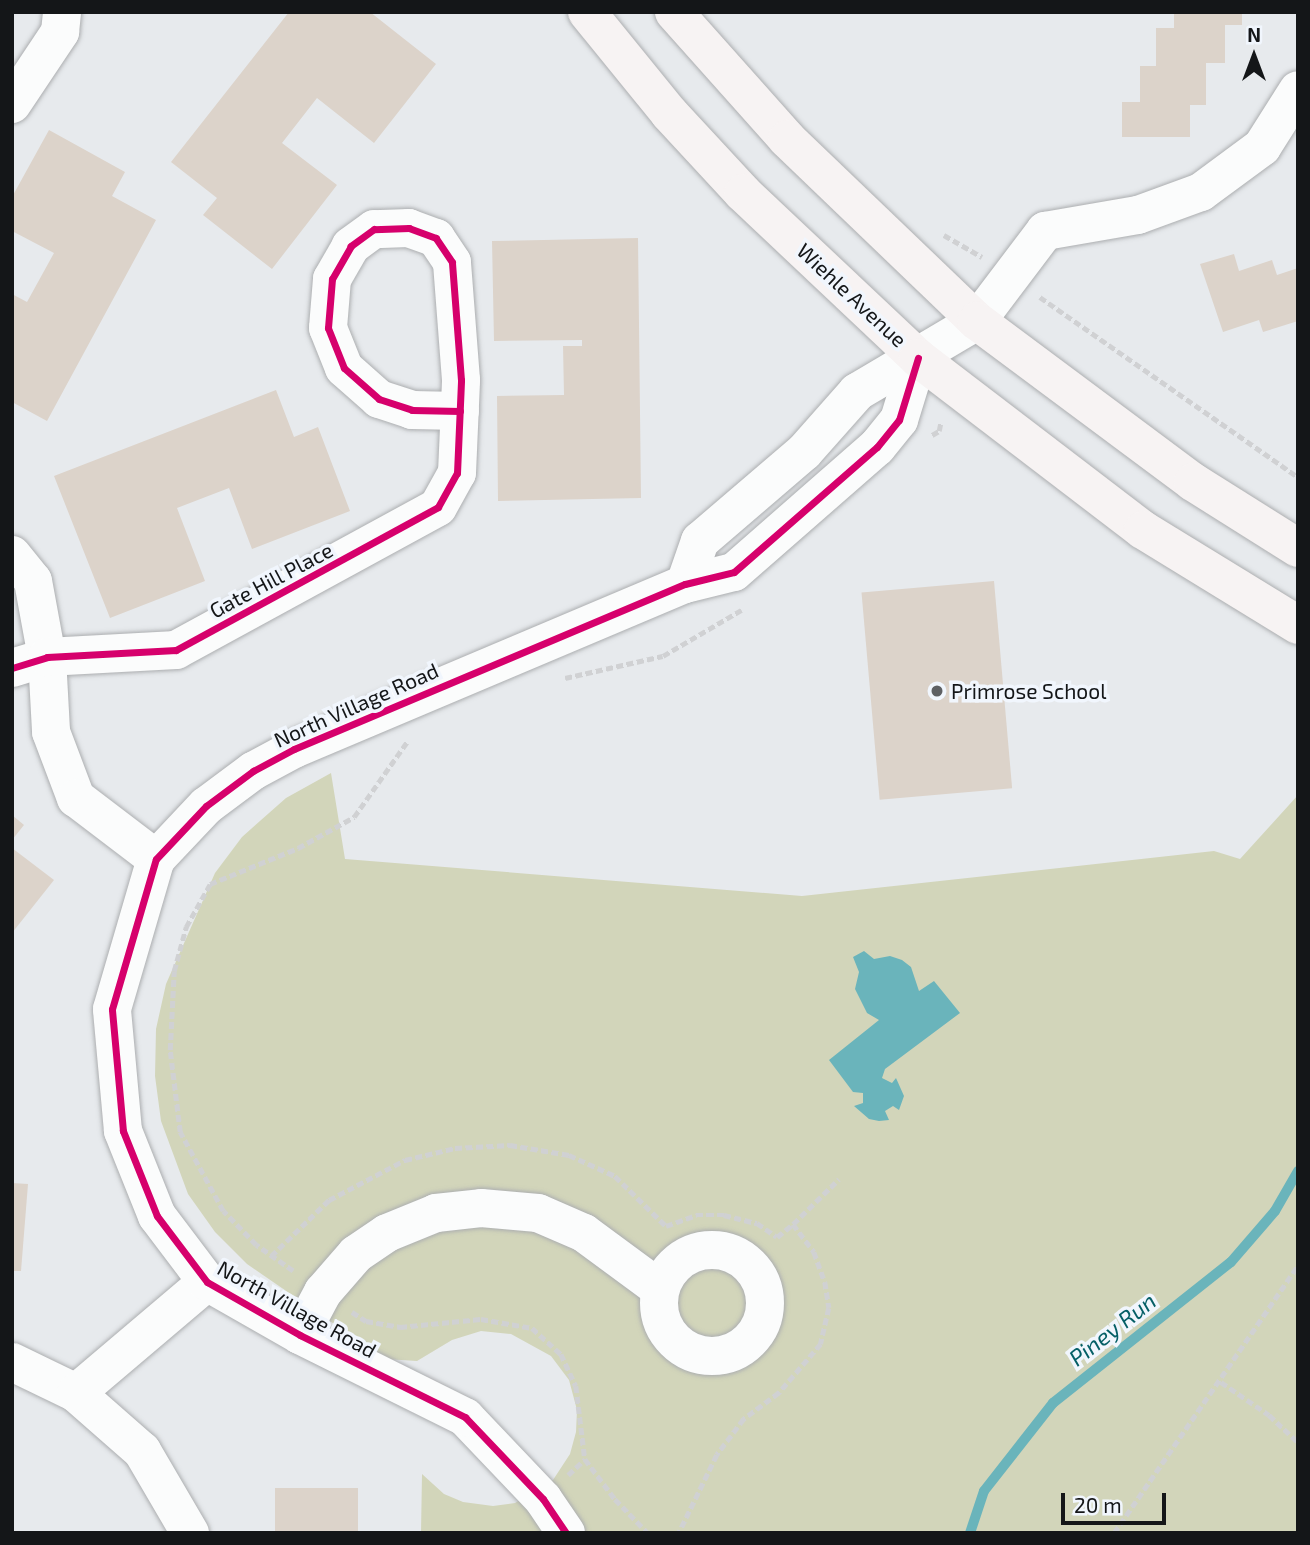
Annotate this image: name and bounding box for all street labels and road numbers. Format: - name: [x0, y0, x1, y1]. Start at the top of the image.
- street label: Wiehle Avenue: [792, 238, 912, 352]
- street label: Gate Hill Place: [205, 537, 337, 623]
- street label: North Village Road: [270, 657, 442, 753]
- street label: North Village Road: [213, 1255, 381, 1363]

